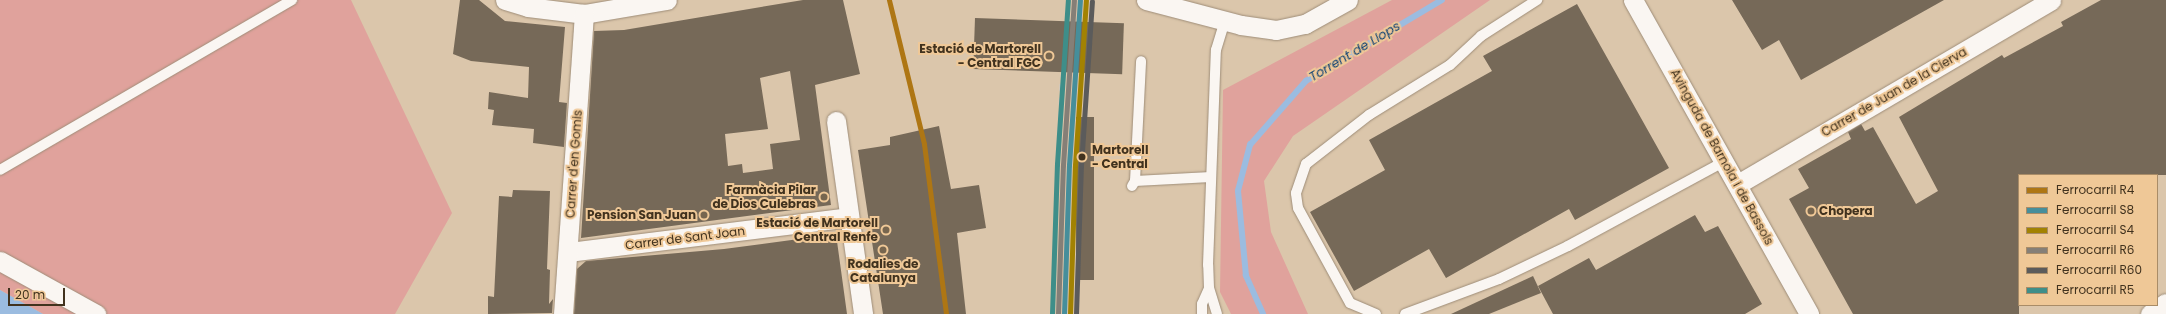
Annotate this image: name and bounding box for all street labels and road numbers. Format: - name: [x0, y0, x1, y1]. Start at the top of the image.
- street label: Carrer de Juan de la Cierva: [1819, 44, 1969, 140]
- street label: Avinguda de Barnola i de Bassols: [1668, 67, 1776, 247]
- street label: Carrer d'en Gomis: [563, 109, 585, 219]
- street label: Carrer de Sant Joan: [624, 224, 746, 252]

